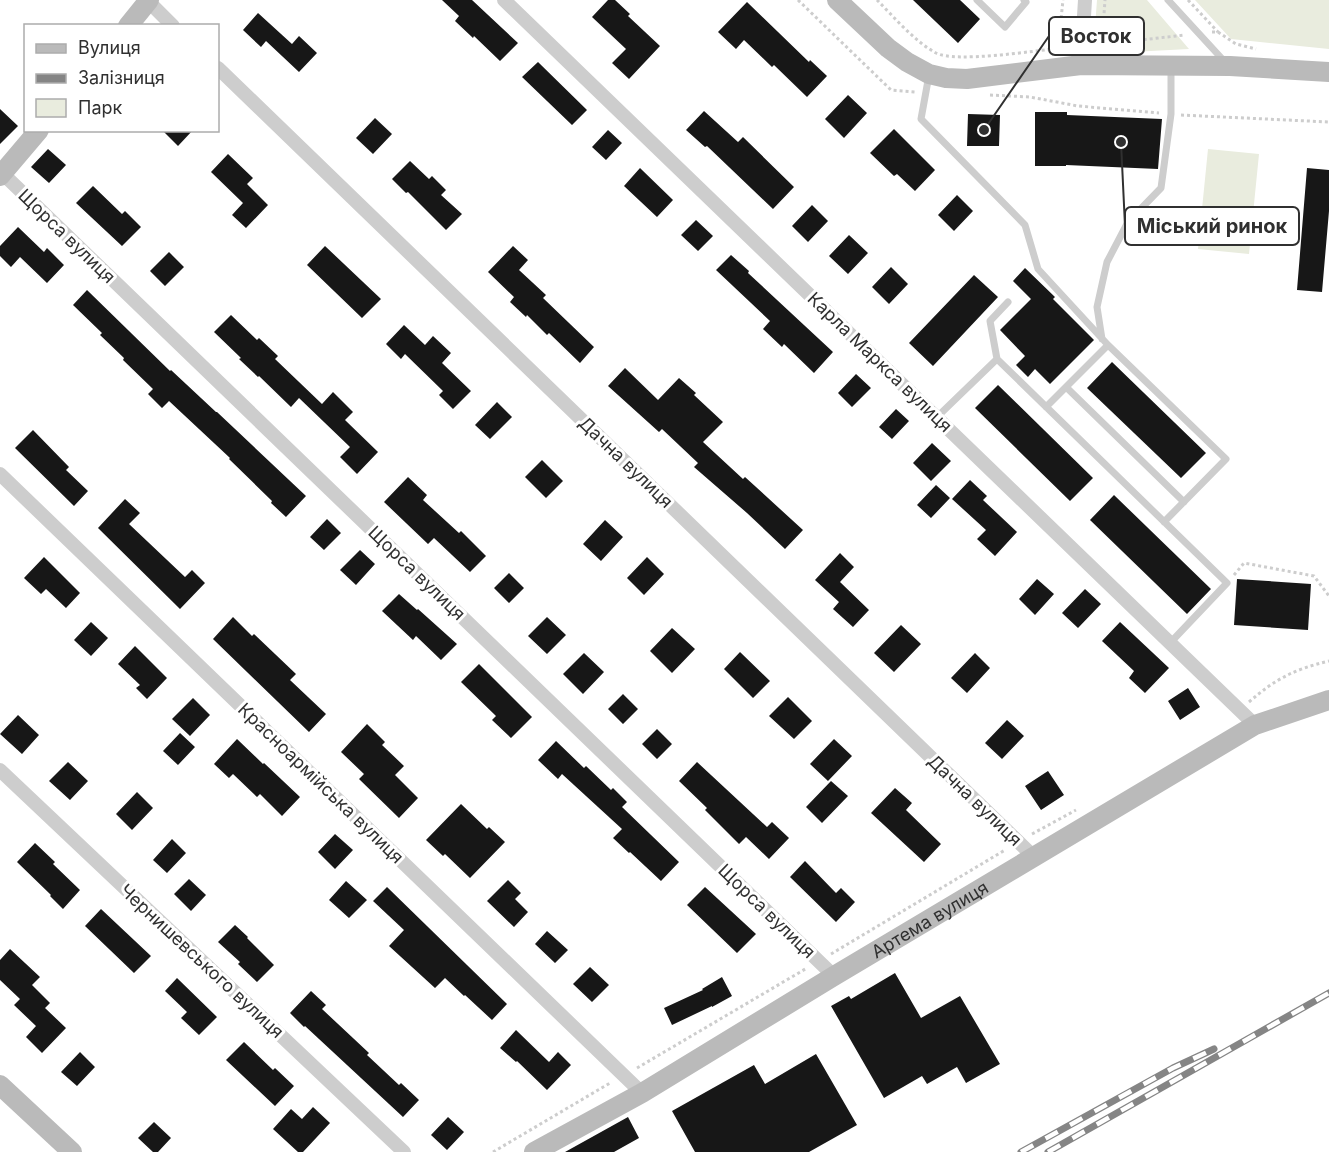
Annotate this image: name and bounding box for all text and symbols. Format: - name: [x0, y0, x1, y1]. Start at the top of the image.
- callout: Восток: [1049, 17, 1144, 55]
- legend: [24, 24, 219, 132]
- text: Восток: [1061, 24, 1132, 48]
- text: Вулиця: [78, 37, 141, 58]
- text: Залізниця: [78, 67, 165, 88]
- text: Парк: [78, 97, 123, 118]
- street label: Щорса вулиця: [14, 185, 120, 287]
- callout: Міський ринок: [1125, 207, 1299, 245]
- text: Міський ринок: [1137, 214, 1288, 238]
- street label: Карла Маркса вулиця: [804, 288, 956, 436]
- street label: Дачна вулиця: [575, 412, 677, 512]
- street label: Щорса вулиця: [364, 522, 470, 624]
- street label: Красноармійська вулиця: [234, 698, 408, 868]
- street label: Дачна вулиця: [924, 750, 1026, 850]
- street label: Щорса вулиця: [714, 860, 820, 962]
- street label: Артема вулиця: [867, 876, 992, 962]
- street label: Чернишевського вулиця: [116, 880, 288, 1042]

